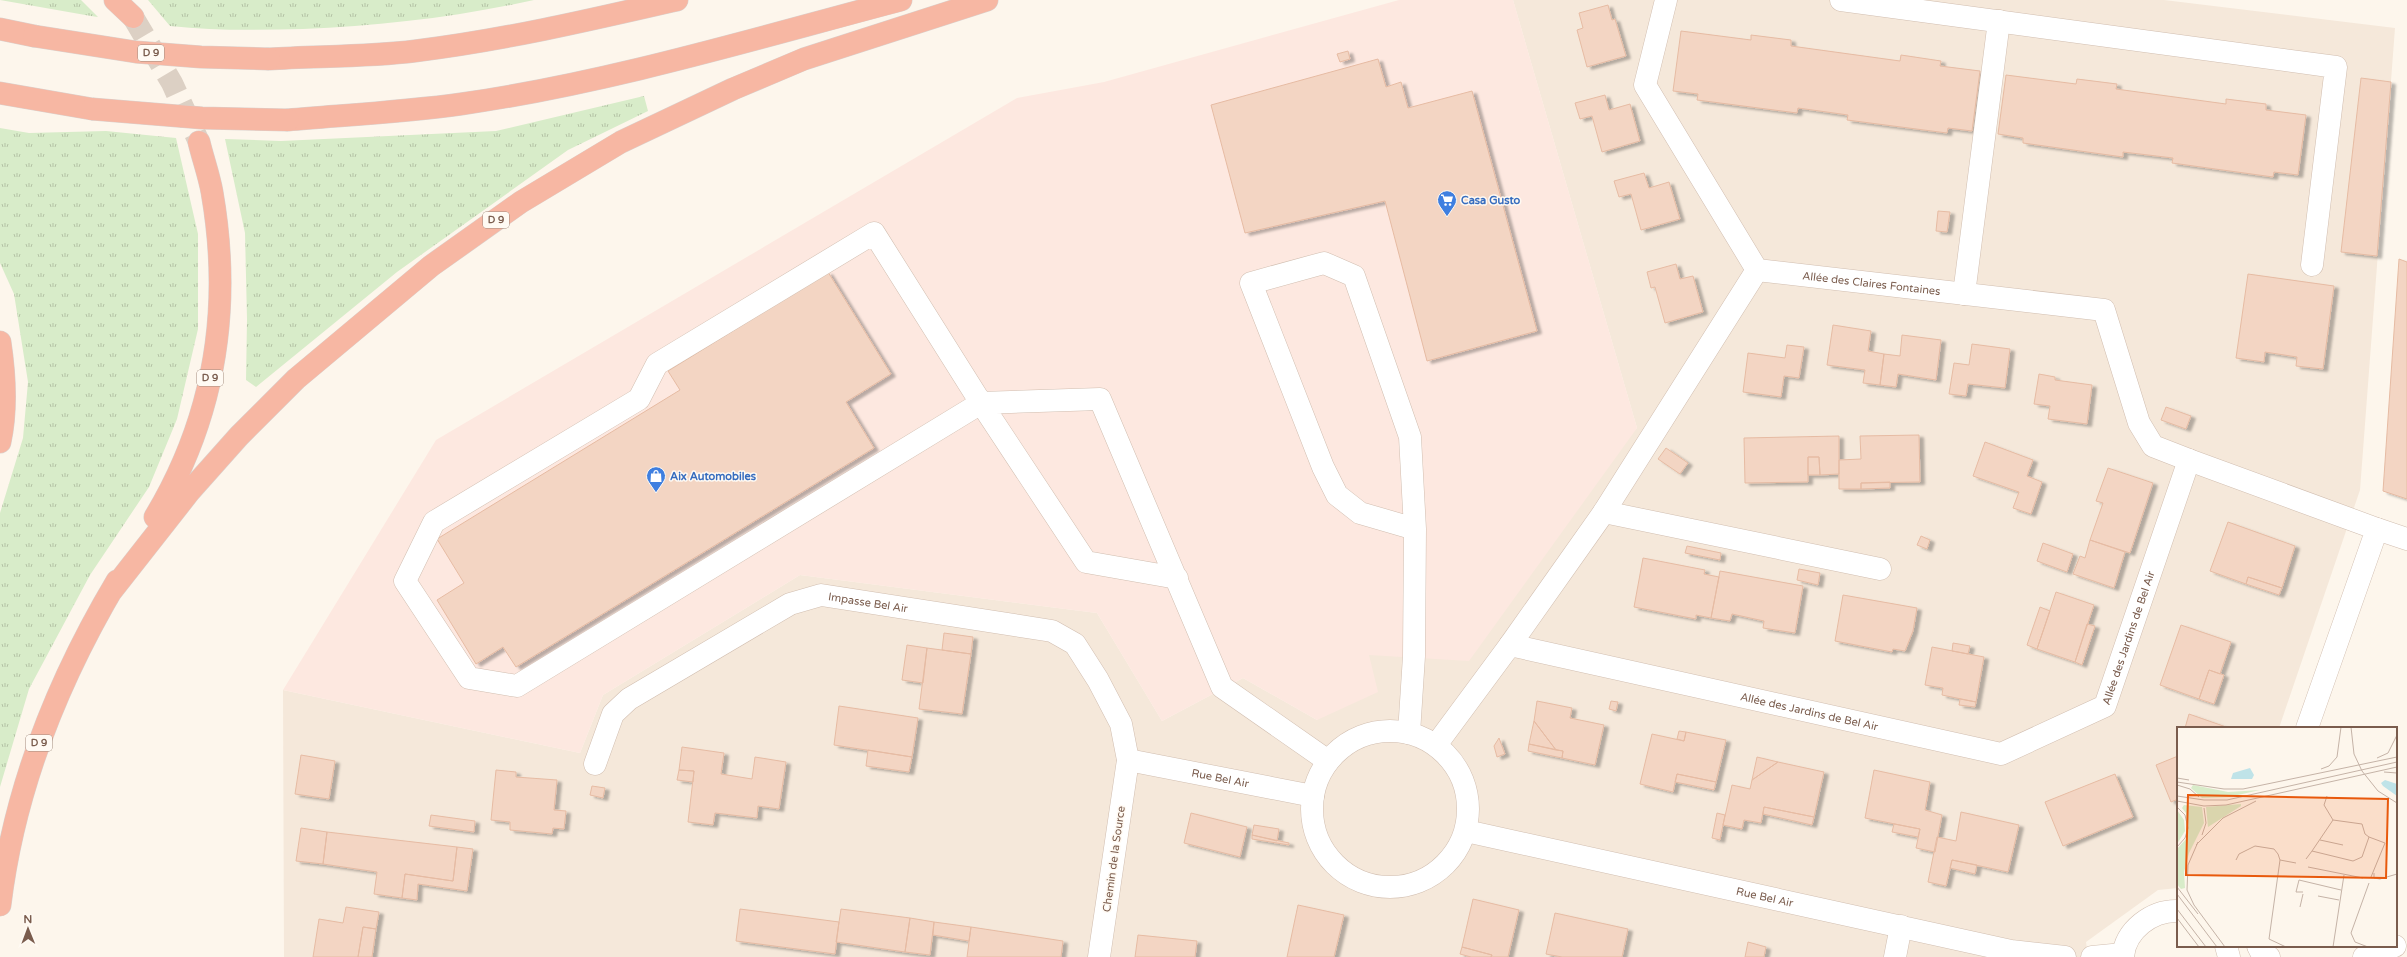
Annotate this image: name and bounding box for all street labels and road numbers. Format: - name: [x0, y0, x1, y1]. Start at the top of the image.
- road number: D 9: [138, 45, 164, 61]
- road number: D 9: [483, 212, 509, 228]
- street label: Allée des Claires Fontaines: [1802, 269, 1941, 298]
- road number: D 9: [197, 370, 223, 386]
- street label: Allée des Jardins de Bel Air: [2099, 568, 2157, 707]
- street label: Impasse Bel Air: [827, 590, 910, 615]
- street label: Allée des Jardins de Bel Air: [1739, 690, 1880, 733]
- road number: D 9: [26, 735, 52, 751]
- street label: Rue Bel Air: [1190, 766, 1251, 790]
- street label: Chemin de la Source: [1100, 805, 1128, 913]
- street label: Rue Bel Air: [1735, 884, 1795, 910]

